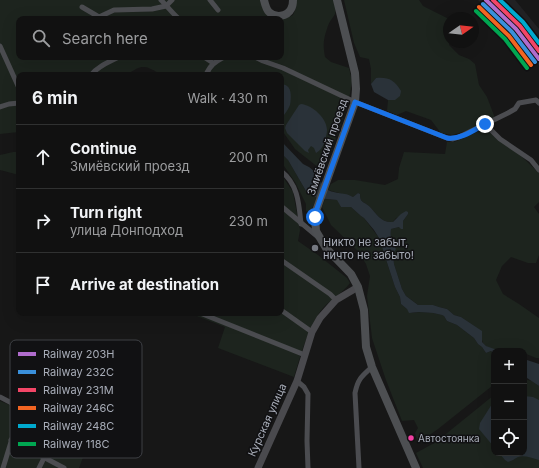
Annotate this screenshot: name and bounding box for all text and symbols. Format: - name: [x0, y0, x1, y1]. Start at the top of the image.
- north arrow: [443, 12, 479, 48]
- search box: [16, 16, 284, 60]
- icon: search: [30, 27, 52, 49]
- text: Search here: [62, 29, 148, 48]
- text: 6 min: [32, 88, 78, 108]
- text: Walk · 430 m: [188, 90, 268, 106]
- street label: Змиёвский проезд: [304, 97, 350, 197]
- route end: [476, 115, 494, 133]
- text: Continue: [70, 139, 137, 158]
- icon: ahead: [32, 146, 54, 168]
- text: 200 m: [229, 149, 268, 165]
- text: Змиёвский проезд: [70, 158, 190, 174]
- text: Turn right: [70, 203, 142, 222]
- route start: [306, 208, 324, 226]
- icon: right: [32, 210, 54, 232]
- text: 230 m: [229, 213, 268, 229]
- text: улица Донподход: [70, 222, 183, 238]
- place label: Никто не забыт, ничто не забыто!: [323, 235, 414, 262]
- marker: Никто не забыт, ничто не забыто!: [310, 243, 320, 253]
- icon: arrive: [32, 274, 54, 296]
- text: Arrive at destination: [70, 275, 219, 294]
- legend: [10, 340, 142, 458]
- text: Railway 203Н: [43, 347, 114, 361]
- map controls: [491, 348, 527, 456]
- button: +: [491, 348, 527, 384]
- text: Railway 232C: [43, 365, 114, 379]
- street label: Курская улица: [245, 381, 289, 459]
- text: Railway 231М: [43, 383, 114, 397]
- button: −: [491, 384, 527, 420]
- text: Railway 246С: [43, 401, 114, 415]
- text: Railway 248С: [43, 419, 114, 433]
- button: locate: [491, 420, 527, 456]
- place label: Автостоянка: [418, 432, 480, 444]
- marker: Автостоянка: [406, 433, 416, 443]
- text: Railway 118С: [43, 437, 110, 451]

